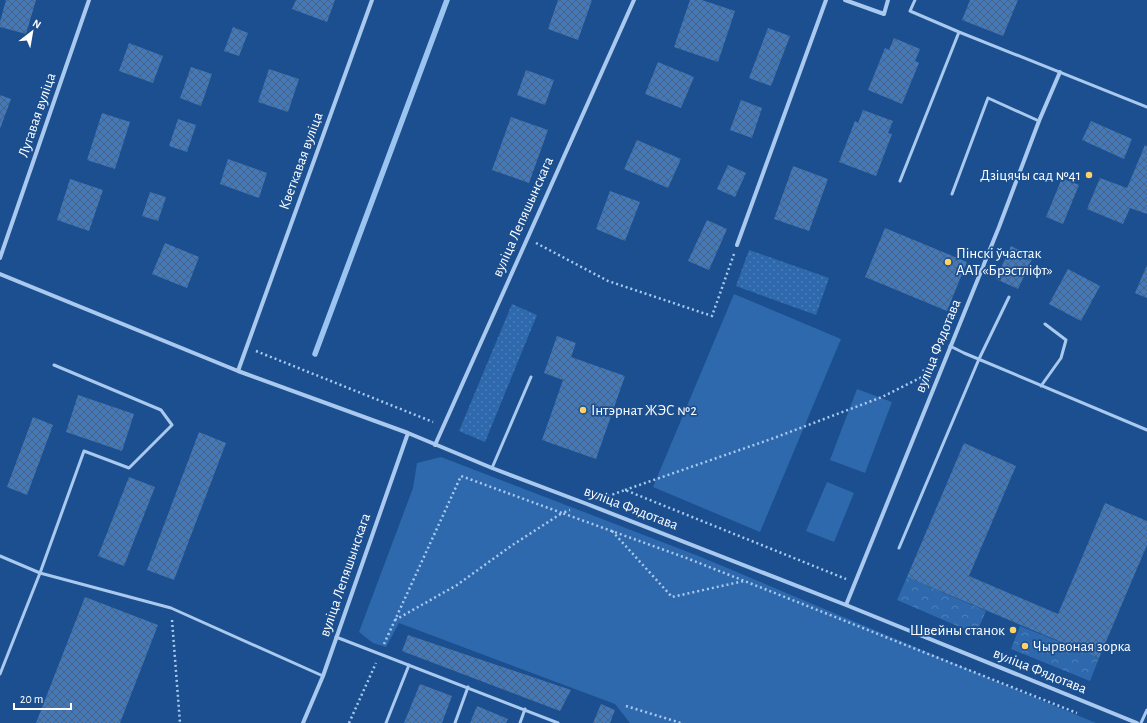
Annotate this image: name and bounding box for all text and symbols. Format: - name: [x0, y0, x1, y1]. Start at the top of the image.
- north arrow: [12, 12, 52, 52]
- text: N: [31, 17, 43, 31]
- street label: Лугавая вуліца: [16, 71, 58, 159]
- street label: Кветкавая вуліца: [276, 110, 326, 212]
- street label: вуліца Лепяшынскага: [490, 155, 556, 279]
- place label: Дзіцячы сад №41: [980, 168, 1081, 183]
- marker: Дзіцячы сад №41: [1084, 170, 1094, 180]
- place label: Пінскі ўчастак ААТ «Брэстліфт»: [956, 246, 1053, 278]
- marker: Пінскі ўчастак ААТ «Брэстліфт»: [943, 257, 953, 267]
- street label: вуліца Фядотава: [912, 297, 964, 395]
- place label: Інтэрнат ЖЭС №2: [591, 403, 697, 418]
- marker: Інтэрнат ЖЭС №2: [578, 405, 588, 415]
- street label: вуліца Фядотава: [582, 483, 680, 533]
- street label: вуліца Лепяшынскага: [317, 511, 373, 639]
- place label: Швейны станок: [910, 623, 1005, 638]
- marker: Швейны станок: [1008, 625, 1018, 635]
- place label: Чырвоная зорка: [1033, 639, 1131, 654]
- marker: Чырвоная зорка: [1020, 641, 1030, 651]
- street label: вуліца Фядотава: [991, 645, 1089, 697]
- scale bar: [14, 685, 71, 711]
- text: 20 m: [20, 693, 43, 705]

